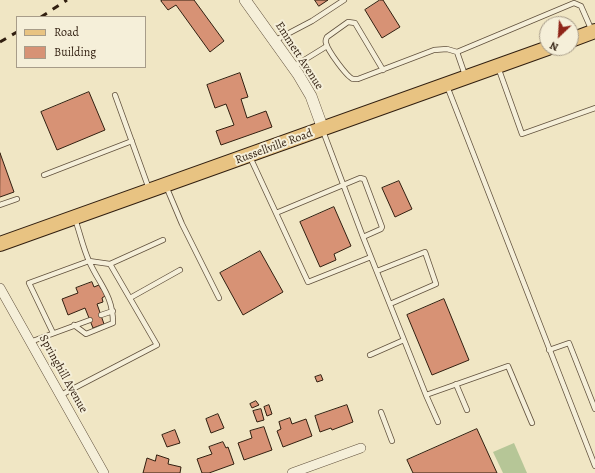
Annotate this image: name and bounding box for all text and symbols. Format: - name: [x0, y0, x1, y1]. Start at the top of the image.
- legend: [16, 16, 146, 68]
- north arrow: [539, 16, 579, 56]
- street label: Emmett Avenue: [272, 19, 326, 93]
- text: Road: [54, 24, 79, 40]
- text: N: [547, 38, 561, 55]
- text: Building: [54, 44, 96, 60]
- street label: Russellville Road: [233, 126, 315, 168]
- street label: Springhill Avenue: [36, 332, 90, 416]

